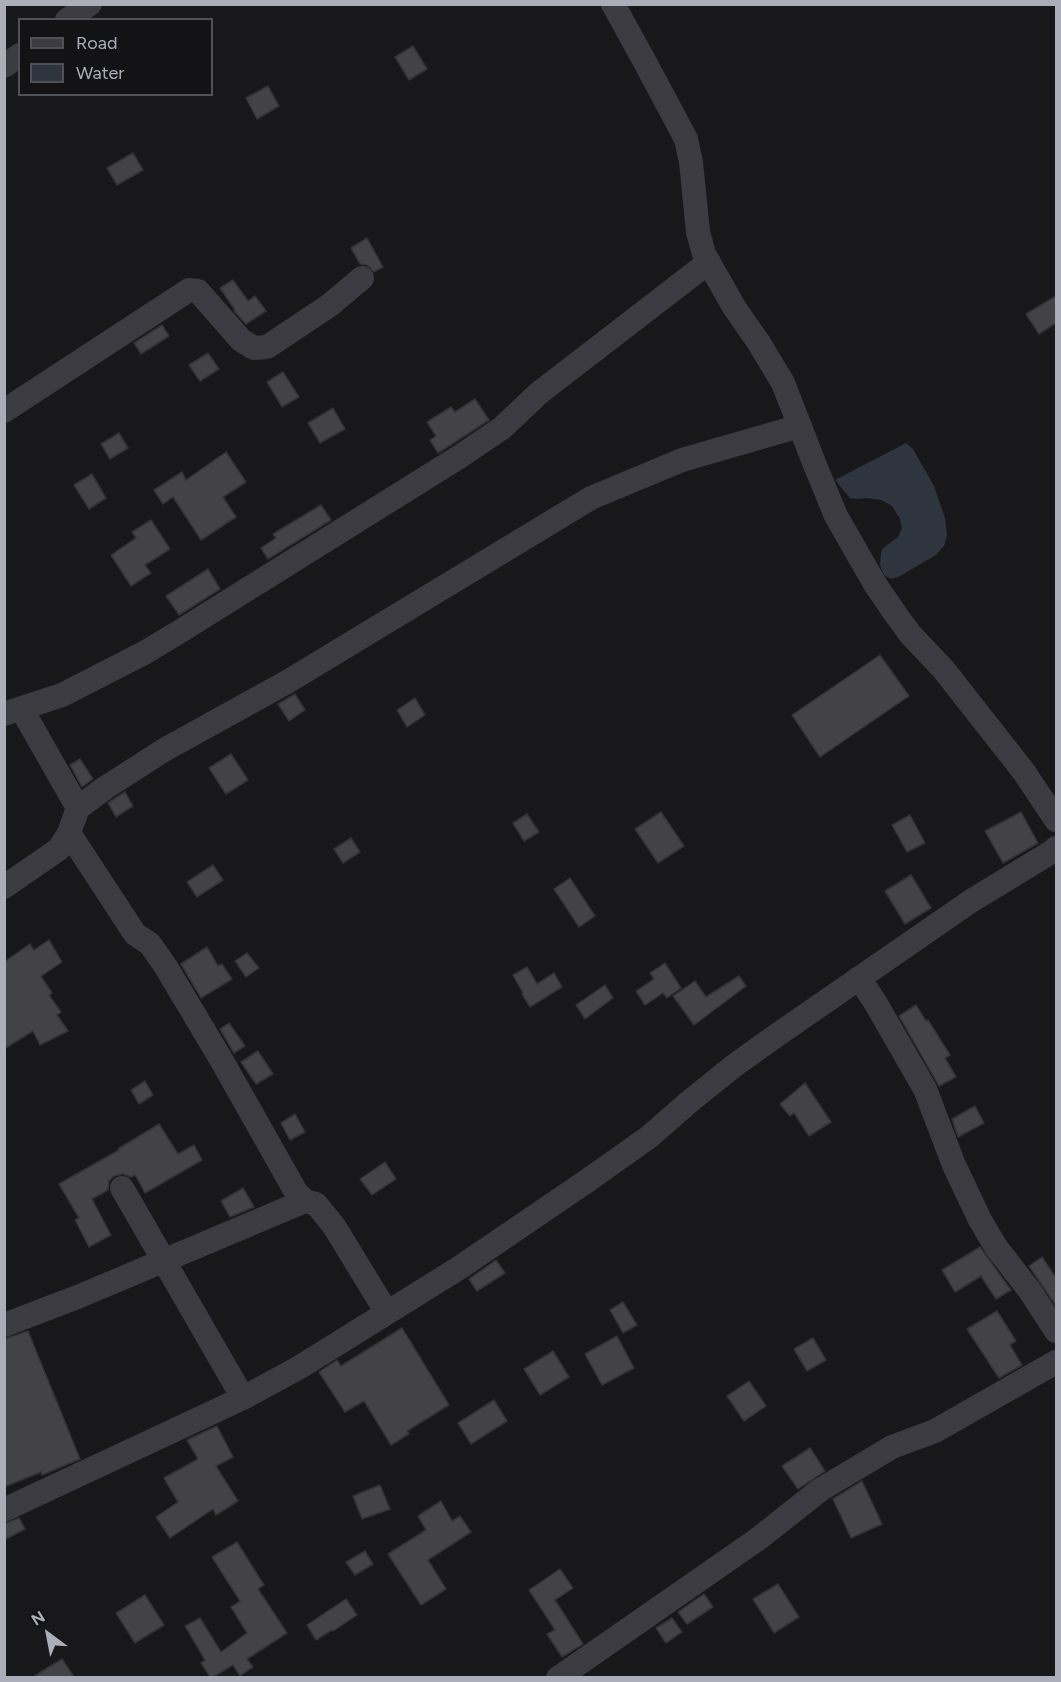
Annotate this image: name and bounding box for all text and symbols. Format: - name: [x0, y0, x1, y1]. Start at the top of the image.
- legend: [18, 18, 213, 96]
- text: Road: [76, 32, 117, 54]
- text: Water: [76, 62, 124, 84]
- north arrow: [18, 1604, 78, 1664]
- text: N: [28, 1607, 48, 1630]

